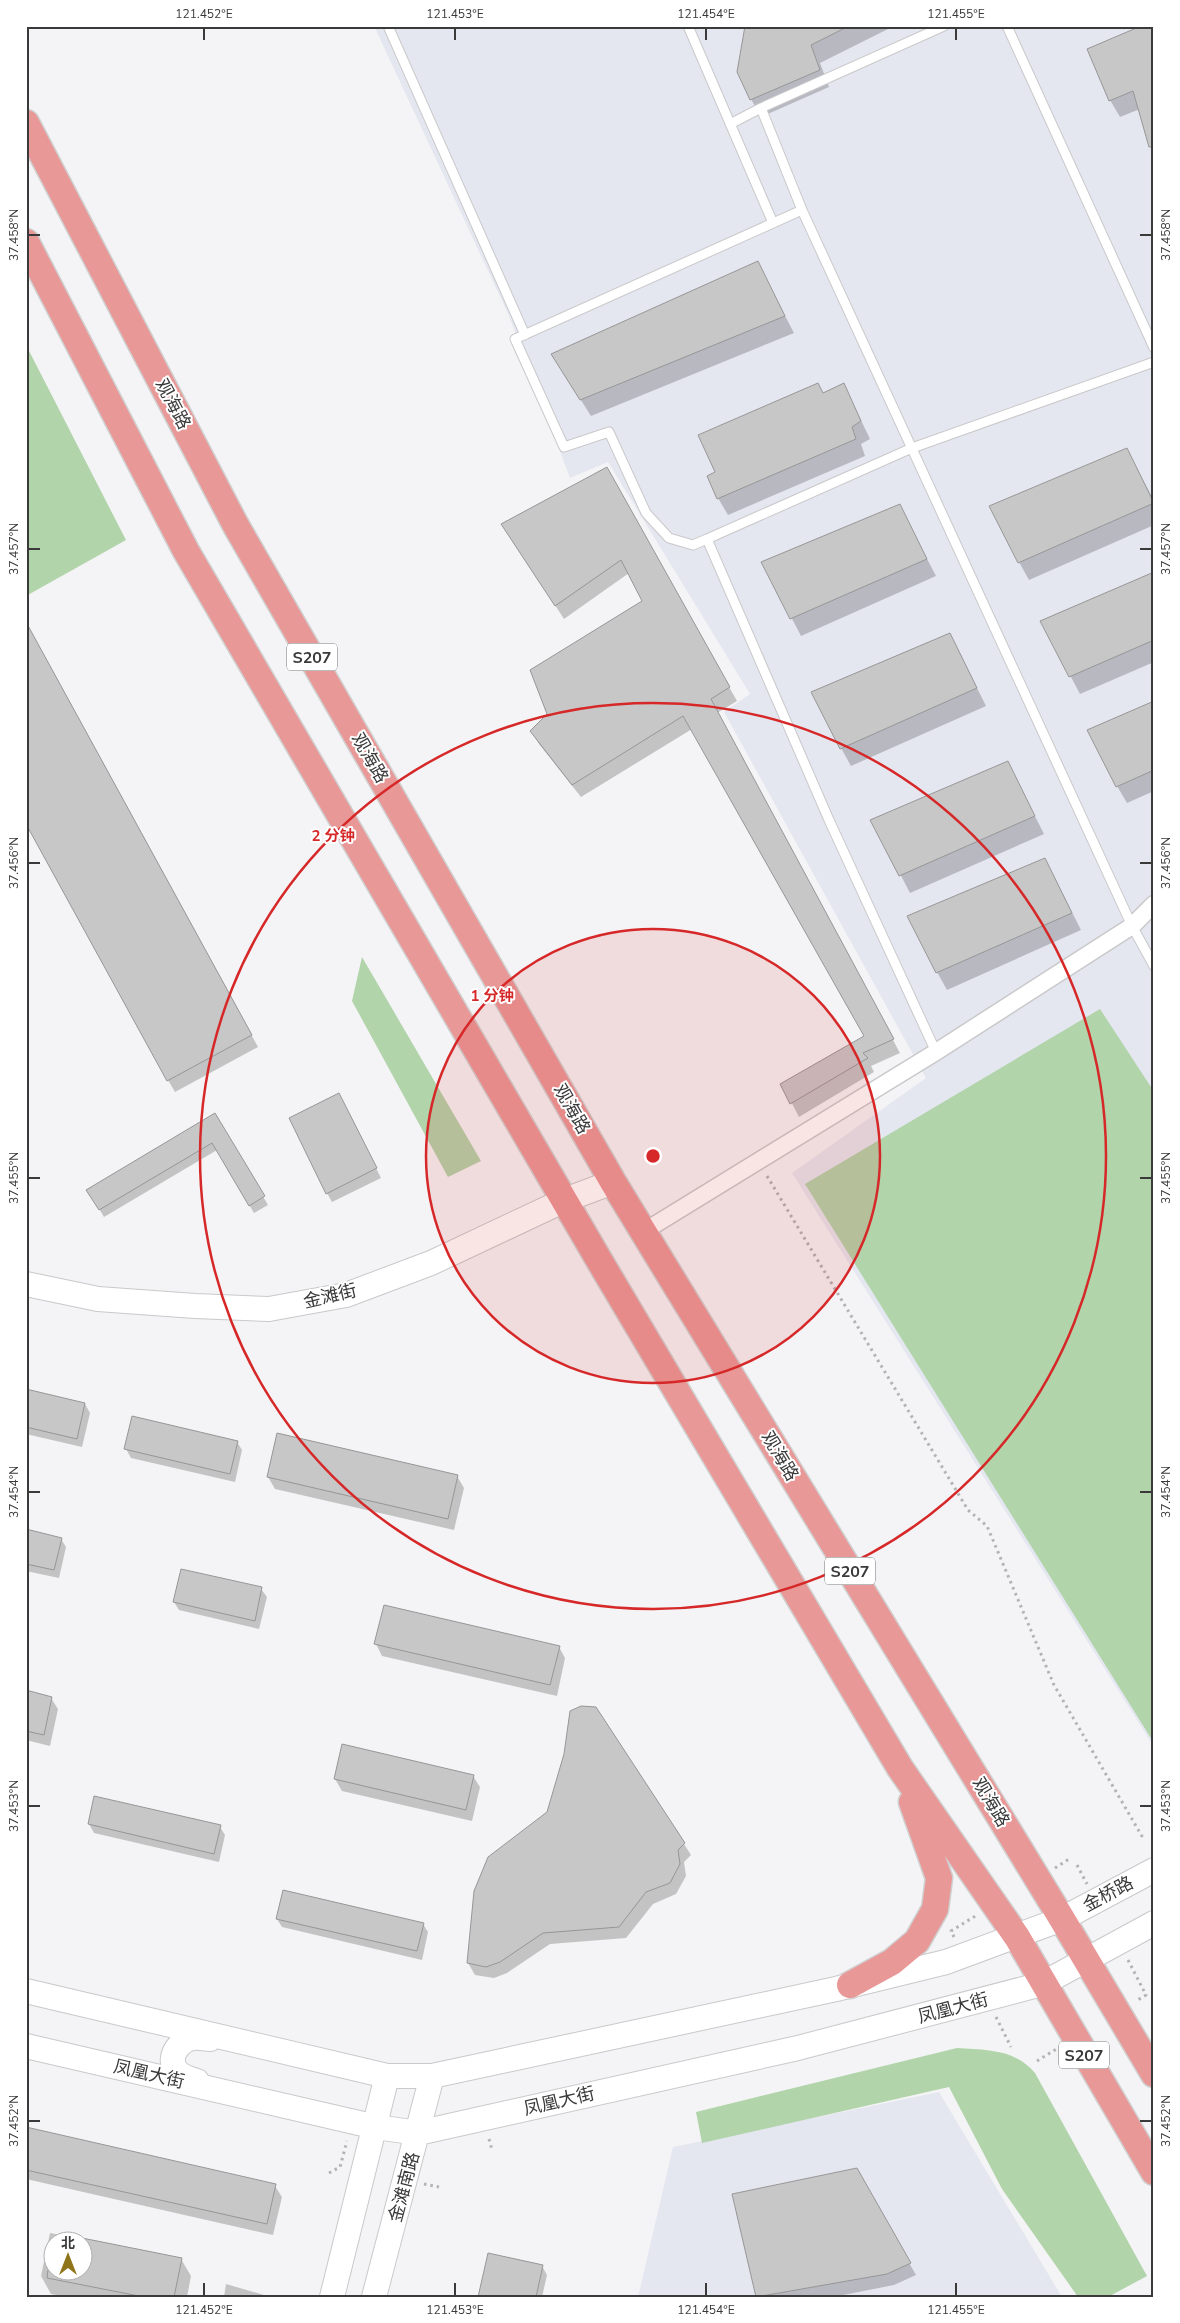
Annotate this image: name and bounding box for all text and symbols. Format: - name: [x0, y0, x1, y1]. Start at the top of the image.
- text: 121.452°E: [175, 6, 233, 22]
- text: 121.453°E: [426, 6, 484, 22]
- text: 121.454°E: [677, 6, 735, 22]
- text: 121.455°E: [927, 6, 985, 22]
- text: 37.458°N: [6, 209, 22, 261]
- text: 37.458°N: [1158, 209, 1174, 261]
- street label: 观海路: [150, 375, 196, 433]
- text: 37.457°N: [6, 523, 22, 575]
- text: 37.457°N: [1158, 523, 1174, 575]
- road number: S207: [287, 644, 337, 670]
- street label: 观海路: [346, 729, 394, 787]
- text: 2 分钟: [311, 826, 355, 846]
- text: 37.456°N: [6, 837, 22, 889]
- text: 37.456°N: [1158, 837, 1174, 889]
- text: 1 分钟: [470, 986, 514, 1006]
- street label: 观海路: [548, 1080, 596, 1138]
- centre of rings: [644, 1147, 662, 1165]
- text: 37.455°N: [6, 1152, 22, 1204]
- text: 37.455°N: [1158, 1152, 1174, 1204]
- street label: 金滩街: [301, 1278, 359, 1314]
- street label: 观海路: [756, 1427, 804, 1485]
- text: 37.454°N: [6, 1466, 22, 1518]
- text: 37.454°N: [1158, 1466, 1174, 1518]
- road number: S207: [825, 1558, 875, 1584]
- street label: 观海路: [967, 1773, 1015, 1831]
- text: 37.453°N: [6, 1780, 22, 1832]
- text: 37.453°N: [1158, 1780, 1174, 1832]
- street label: 金桥路: [1079, 1871, 1137, 1917]
- street label: 凤凰大街: [915, 1987, 991, 2029]
- road number: S207: [1059, 2042, 1109, 2068]
- street label: 凤凰大街: [111, 2054, 187, 2094]
- street label: 凤凰大街: [521, 2081, 597, 2121]
- text: 37.452°N: [6, 2095, 22, 2147]
- text: 37.452°N: [1158, 2095, 1174, 2147]
- street label: 金滩南路: [383, 2149, 425, 2225]
- north arrow: [42, 2230, 92, 2280]
- text: 北: [61, 2234, 75, 2253]
- text: 121.452°E: [175, 2302, 233, 2318]
- text: 121.453°E: [426, 2302, 484, 2318]
- text: 121.454°E: [677, 2302, 735, 2318]
- text: 121.455°E: [927, 2302, 985, 2318]

